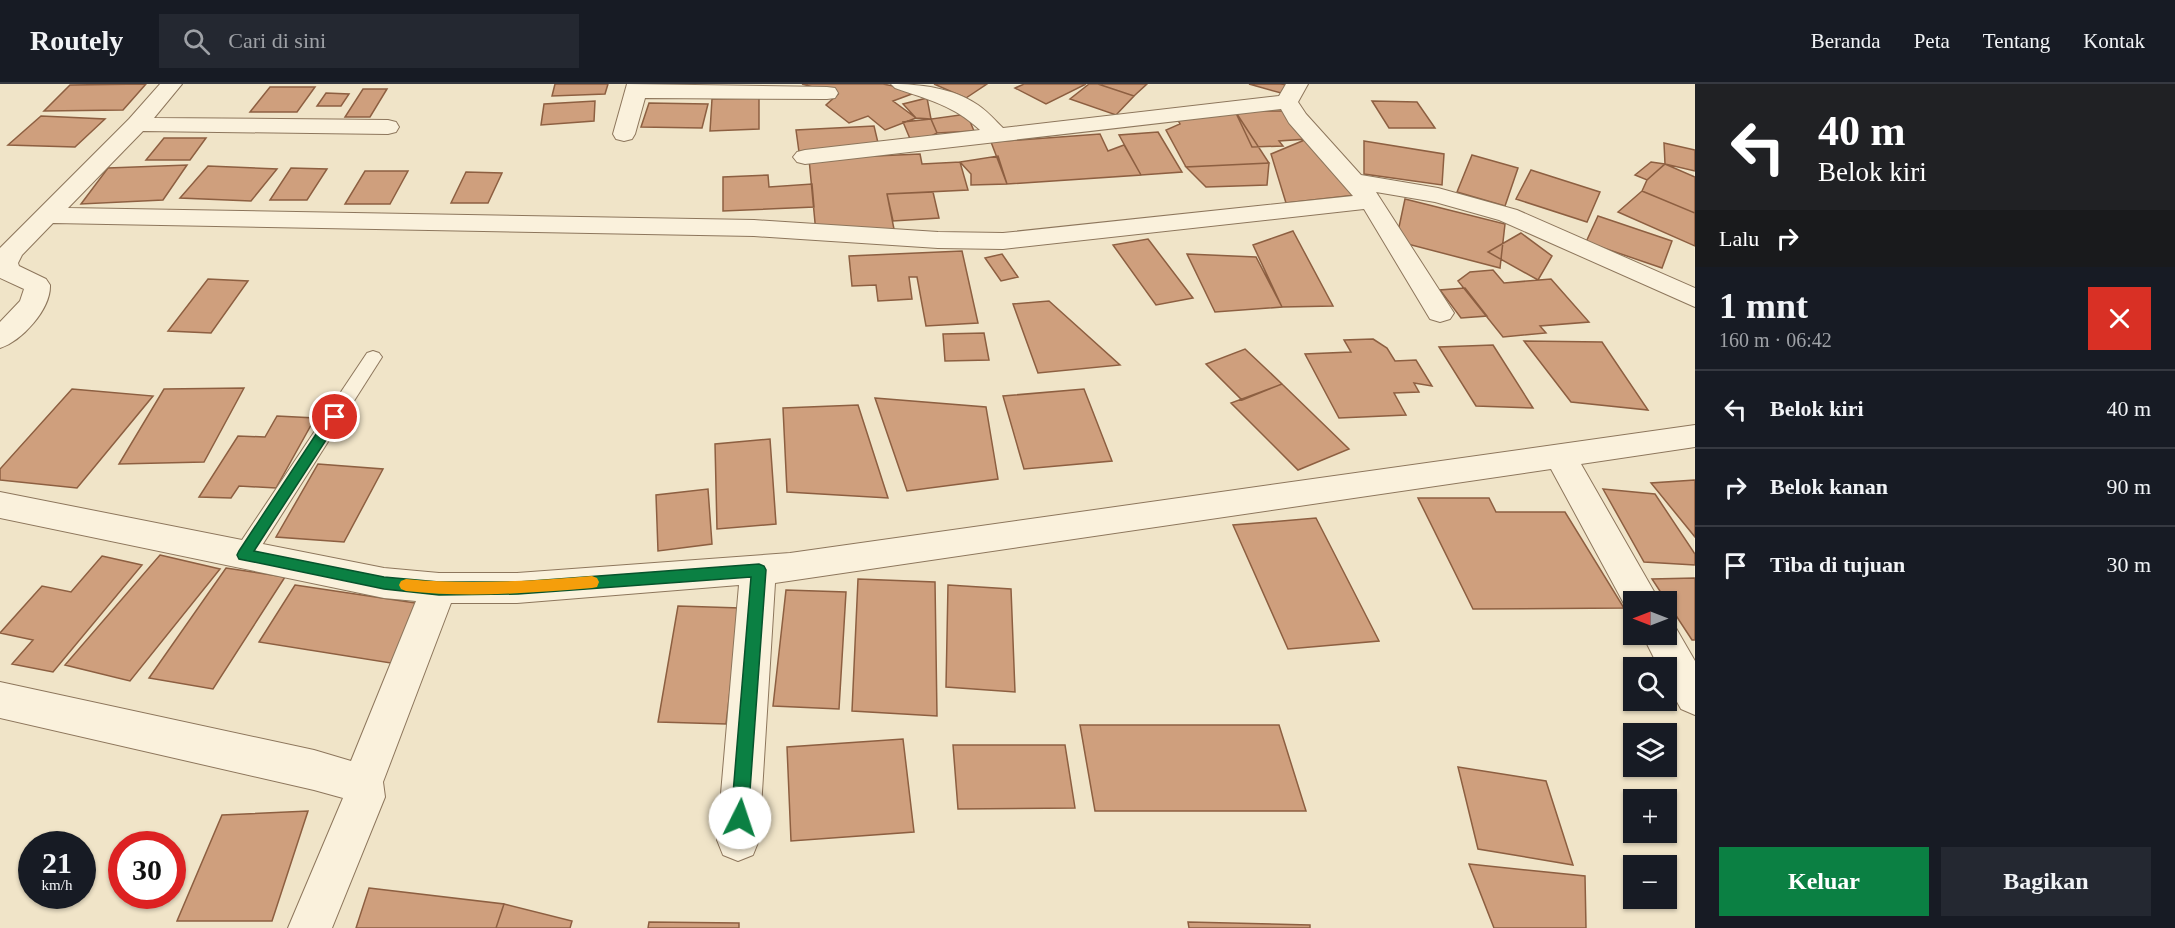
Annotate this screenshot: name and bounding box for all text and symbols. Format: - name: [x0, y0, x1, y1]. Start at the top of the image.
- search box: [159, 14, 579, 68]
- text: Routely: [30, 25, 123, 56]
- icon: search: [180, 25, 213, 58]
- text: Cari di sini: [228, 28, 326, 53]
- text: Beranda: [1811, 29, 1881, 53]
- text: Peta: [1914, 29, 1950, 53]
- text: Tentang: [1983, 29, 2050, 53]
- text: Kontak: [2083, 29, 2145, 53]
- icon: left: [1719, 108, 1797, 186]
- text: 40 m: [1818, 108, 1906, 154]
- text: Belok kiri: [1818, 157, 1927, 187]
- icon: right: [1771, 222, 1804, 255]
- text: Lalu: [1719, 226, 1759, 251]
- text: 1 mnt: [1719, 286, 1808, 326]
- button: close: [2088, 287, 2151, 350]
- text: 160 m · 06:42: [1719, 329, 1832, 351]
- pin: [309, 391, 360, 442]
- icon: left: [1719, 393, 1752, 426]
- text: Belok kiri: [1770, 396, 1864, 421]
- text: 40 m: [2106, 396, 2151, 421]
- icon: arrive: [318, 400, 351, 433]
- icon: right: [1719, 471, 1752, 504]
- text: Belok kanan: [1770, 474, 1888, 499]
- text: 90 m: [2106, 474, 2151, 499]
- icon: arrive: [1719, 549, 1752, 582]
- text: Tiba di tujuan: [1770, 552, 1905, 577]
- text: 30 m: [2106, 552, 2151, 577]
- north arrow: [1623, 591, 1677, 645]
- map controls: [1623, 591, 1677, 909]
- button: search: [1623, 657, 1677, 711]
- button: layers: [1623, 723, 1677, 777]
- position arrow: [708, 786, 772, 850]
- button: +: [1623, 789, 1677, 843]
- speed limit sign: 30: [108, 831, 186, 909]
- text: 21: [42, 846, 72, 879]
- button: Keluar: [1719, 847, 1929, 916]
- button: Bagikan: [1941, 847, 2151, 916]
- button: −: [1623, 855, 1677, 909]
- text: km/h: [42, 877, 72, 893]

